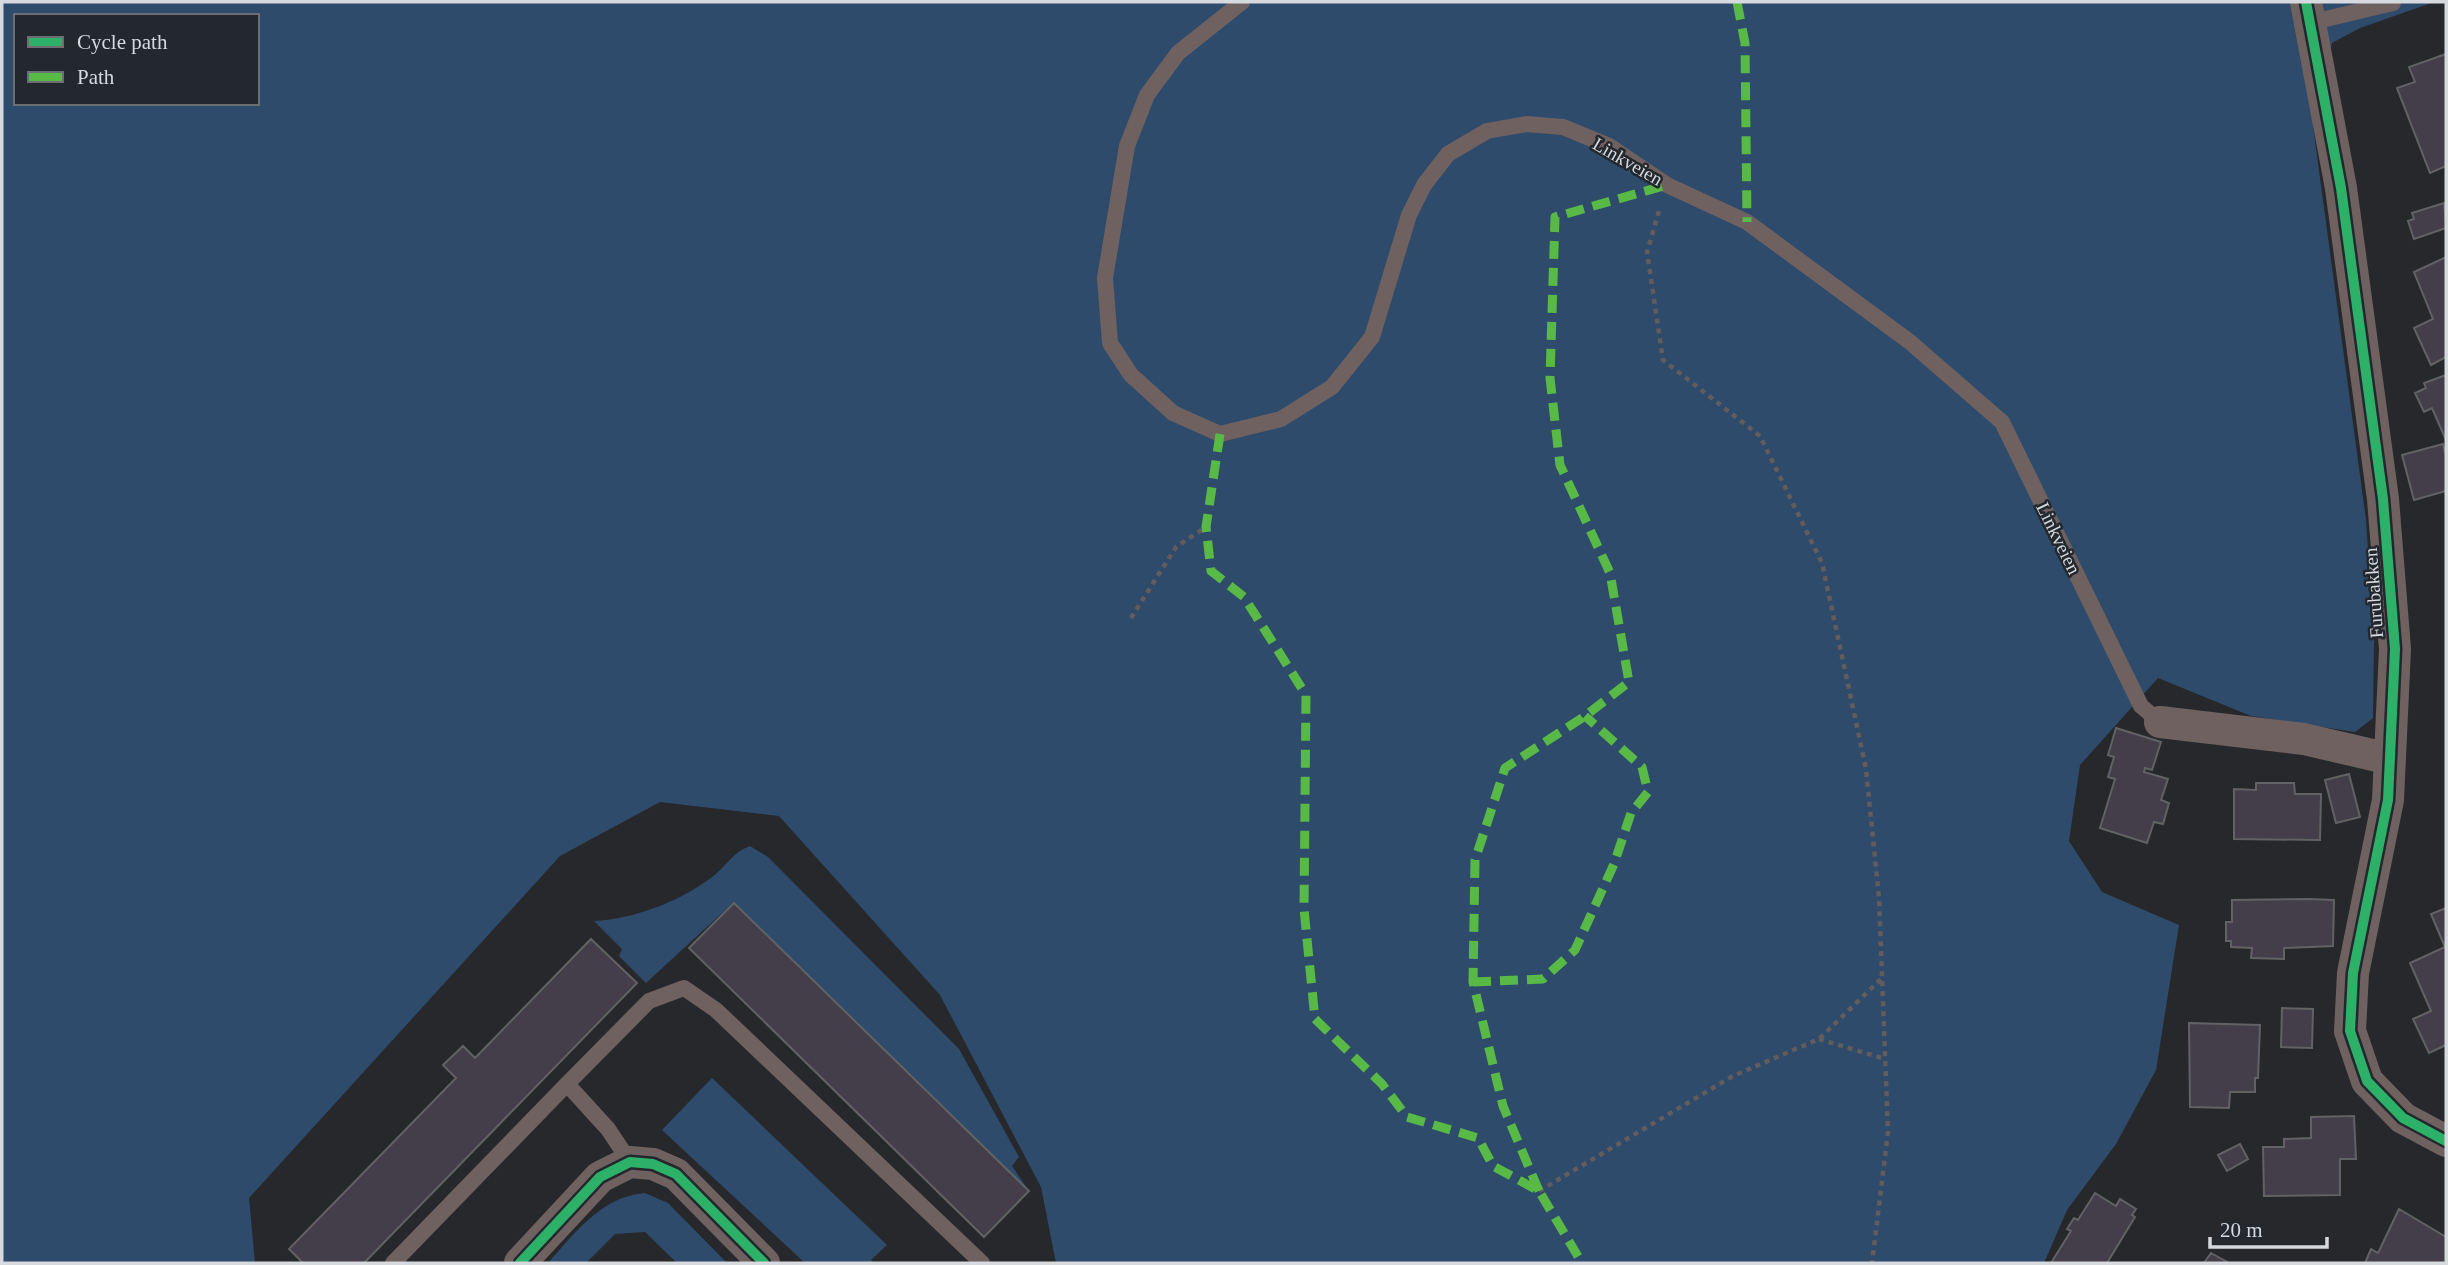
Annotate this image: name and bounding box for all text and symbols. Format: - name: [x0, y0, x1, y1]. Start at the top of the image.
- legend: [14, 14, 259, 105]
- text: Cycle path: [77, 30, 168, 54]
- text: Path: [77, 65, 115, 89]
- street label: Linkveien: [1589, 133, 1667, 190]
- street label: Linkveien: [2032, 499, 2085, 578]
- street label: Furubakken: [2360, 546, 2387, 639]
- scale bar: [2210, 1206, 2327, 1250]
- text: 20 m: [2220, 1218, 2263, 1242]

